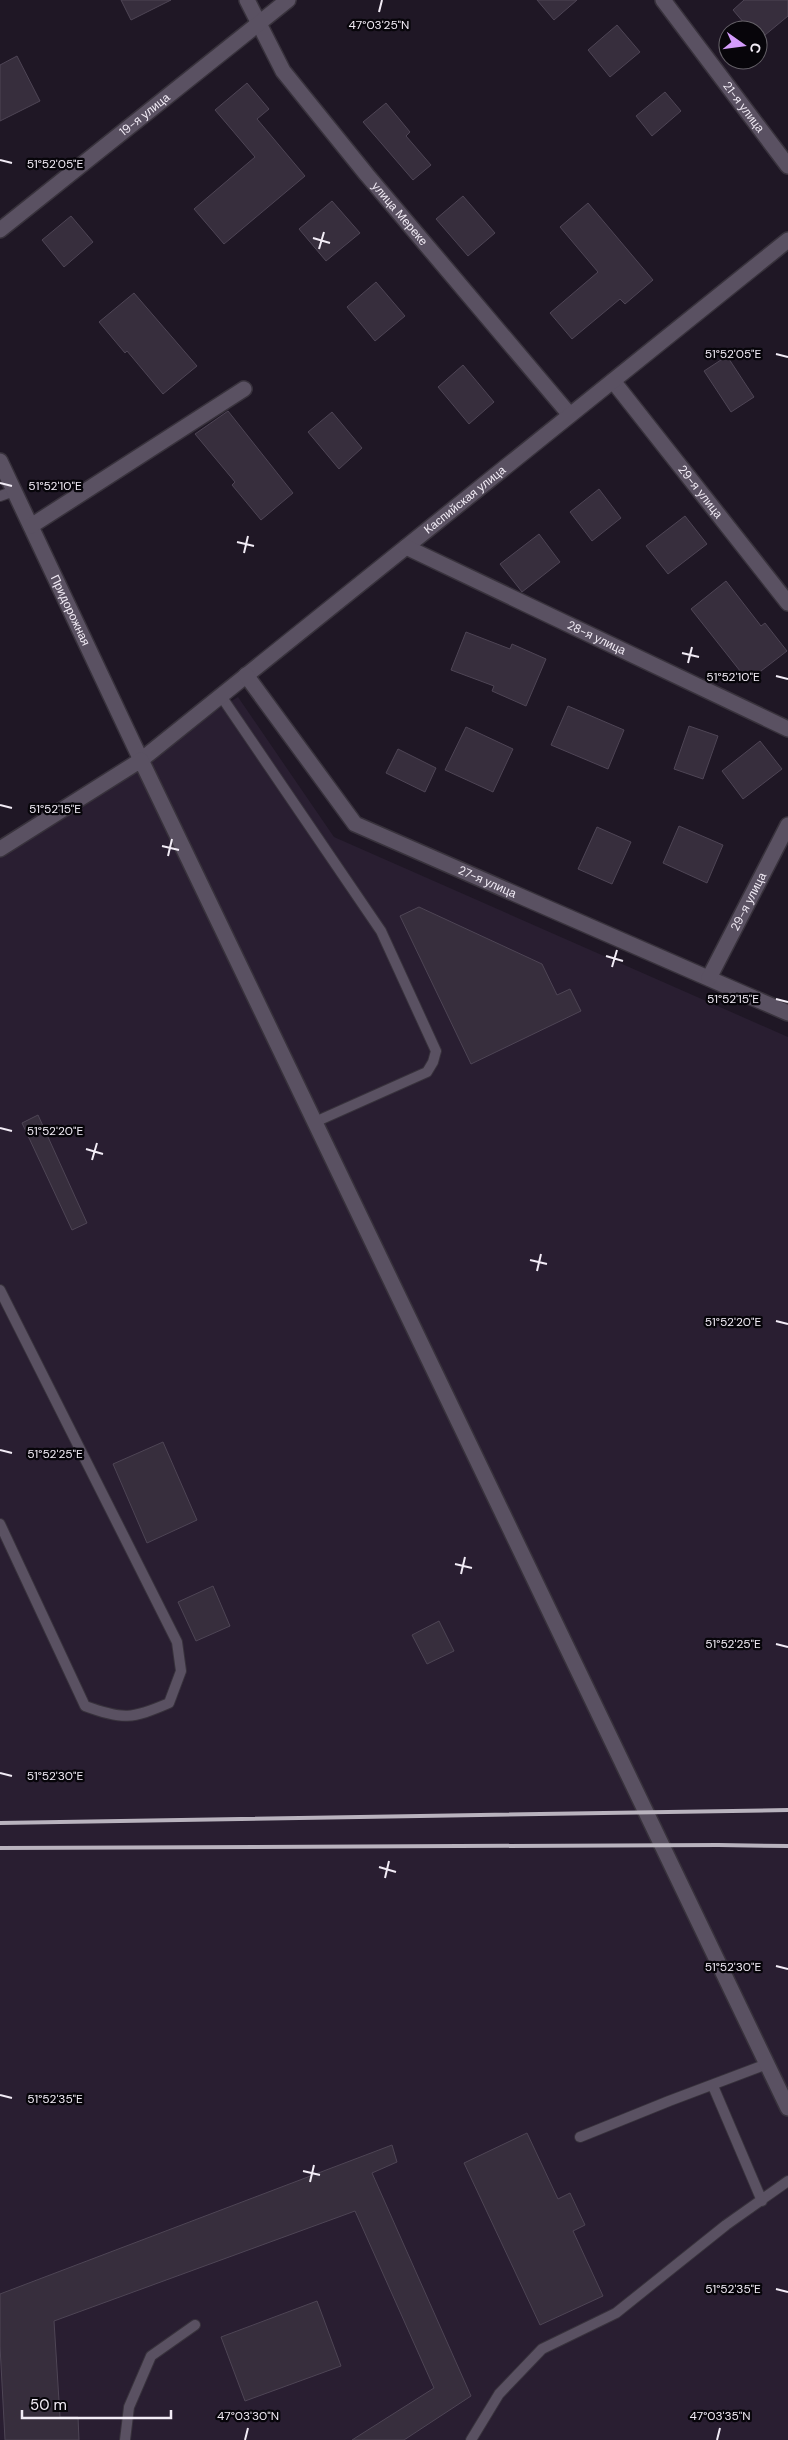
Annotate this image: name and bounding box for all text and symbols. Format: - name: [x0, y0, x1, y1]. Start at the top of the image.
- text: 47°03'25"N: [349, 17, 409, 33]
- north arrow: [718, 20, 768, 70]
- text: С: [746, 41, 766, 55]
- street label: 21-я улица: [719, 78, 768, 136]
- street label: 19-я улица: [116, 89, 173, 140]
- text: 51°52'05"E: [27, 156, 84, 172]
- street label: улица Мереке: [368, 179, 431, 249]
- text: 51°52'05"E: [705, 346, 762, 362]
- street label: Каспийская улица: [421, 462, 509, 537]
- street label: 29-я улица: [674, 462, 726, 522]
- text: 51°52'10"E: [28, 478, 82, 494]
- street label: Придорожная: [47, 572, 94, 648]
- street label: 28-я улица: [564, 617, 629, 659]
- text: 51°52'10"E: [706, 669, 760, 685]
- text: 51°52'15"E: [29, 801, 81, 817]
- street label: 27-я улица: [456, 862, 519, 902]
- street label: 29-я улица: [727, 869, 770, 934]
- text: 51°52'15"E: [707, 991, 759, 1007]
- text: 51°52'20"E: [27, 1123, 83, 1139]
- text: 51°52'20"E: [705, 1314, 761, 1330]
- text: 51°52'25"E: [27, 1446, 83, 1462]
- text: 51°52'25"E: [705, 1636, 761, 1652]
- text: 51°52'30"E: [27, 1768, 84, 1784]
- text: 51°52'30"E: [705, 1959, 762, 1975]
- text: 51°52'35"E: [27, 2091, 83, 2107]
- text: 51°52'35"E: [705, 2281, 761, 2297]
- scale bar: [22, 2388, 171, 2420]
- text: 50 m: [30, 2395, 67, 2415]
- text: 47°03'30"N: [217, 2408, 279, 2424]
- text: 47°03'35"N: [689, 2408, 751, 2424]

